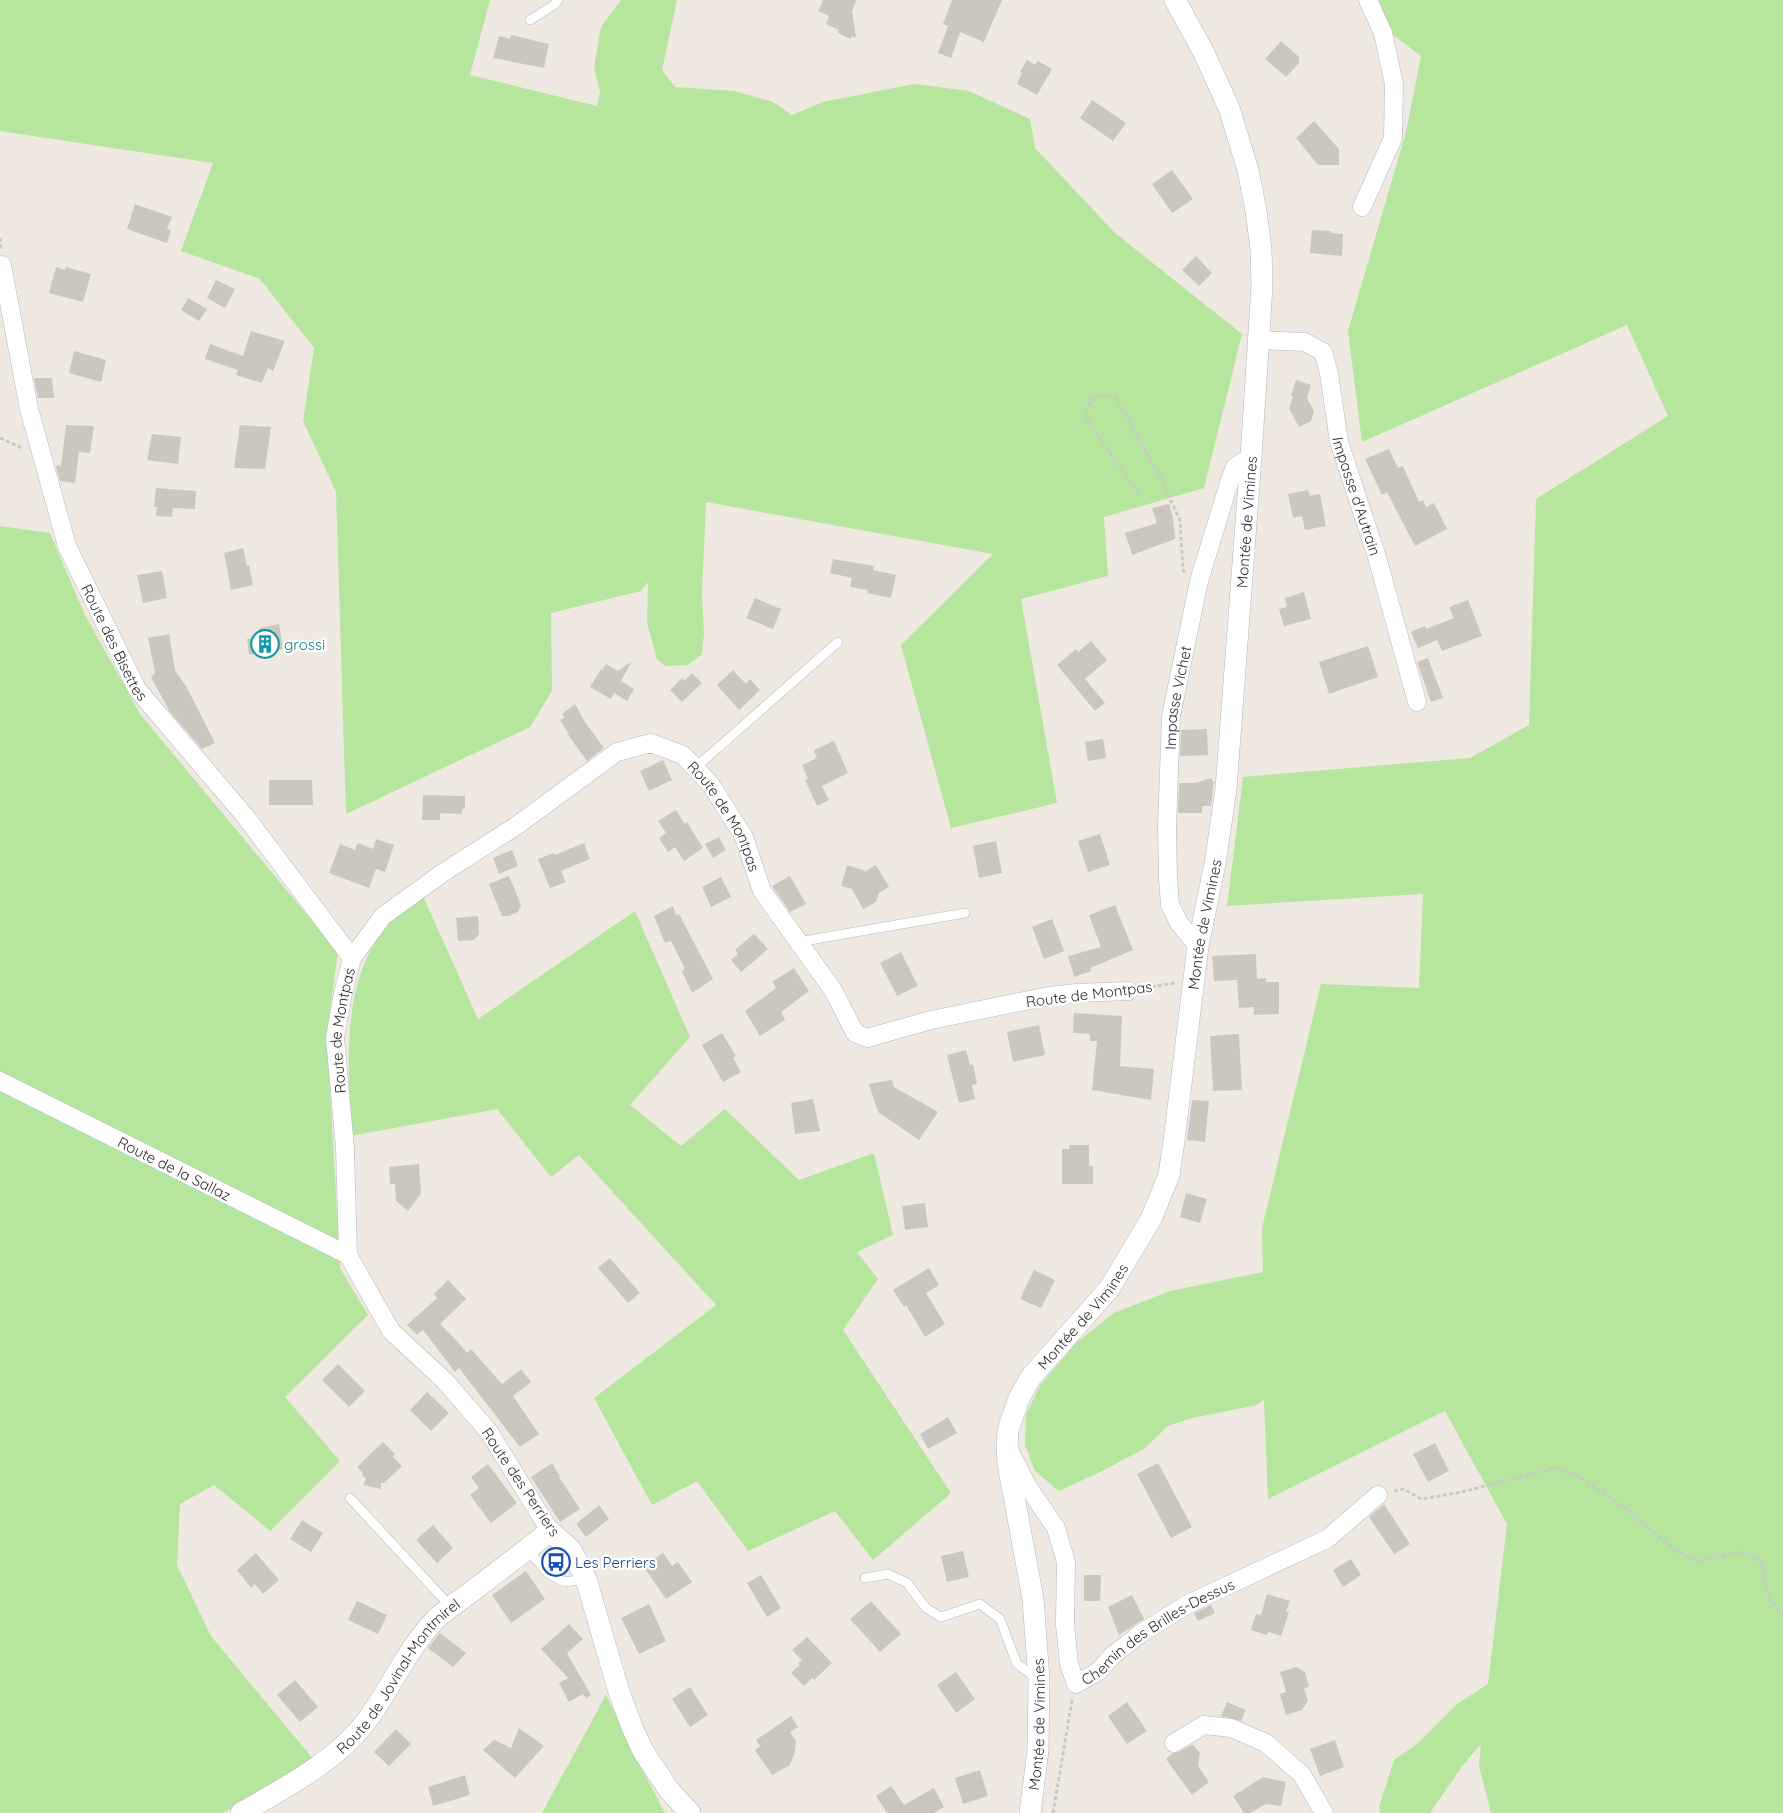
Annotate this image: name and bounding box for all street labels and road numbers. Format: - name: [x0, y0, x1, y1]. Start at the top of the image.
- street label: Impasse d'Autrain: [1329, 435, 1385, 558]
- street label: Montée de Vimines: [1232, 455, 1261, 589]
- street label: Route des Bisettes: [77, 581, 152, 704]
- street label: Impasse Vichet: [1160, 644, 1195, 750]
- street label: Route de Montpas: [684, 757, 764, 874]
- street label: Montée de Vimines: [1183, 858, 1225, 991]
- street label: Route de Montpas: [325, 966, 359, 1094]
- street label: Route de Montpas: [1025, 977, 1153, 1011]
- street label: Route de la Sallaz: [115, 1132, 234, 1204]
- street label: Montée de Vimines: [1033, 1260, 1132, 1373]
- street label: Route des Perriers: [478, 1424, 564, 1540]
- street label: Chemin des Brilles-Dessus: [1078, 1574, 1237, 1689]
- street label: Route de Jovinal-Montmirel: [332, 1594, 463, 1758]
- street label: Montée de Vimines: [1023, 1658, 1049, 1791]

